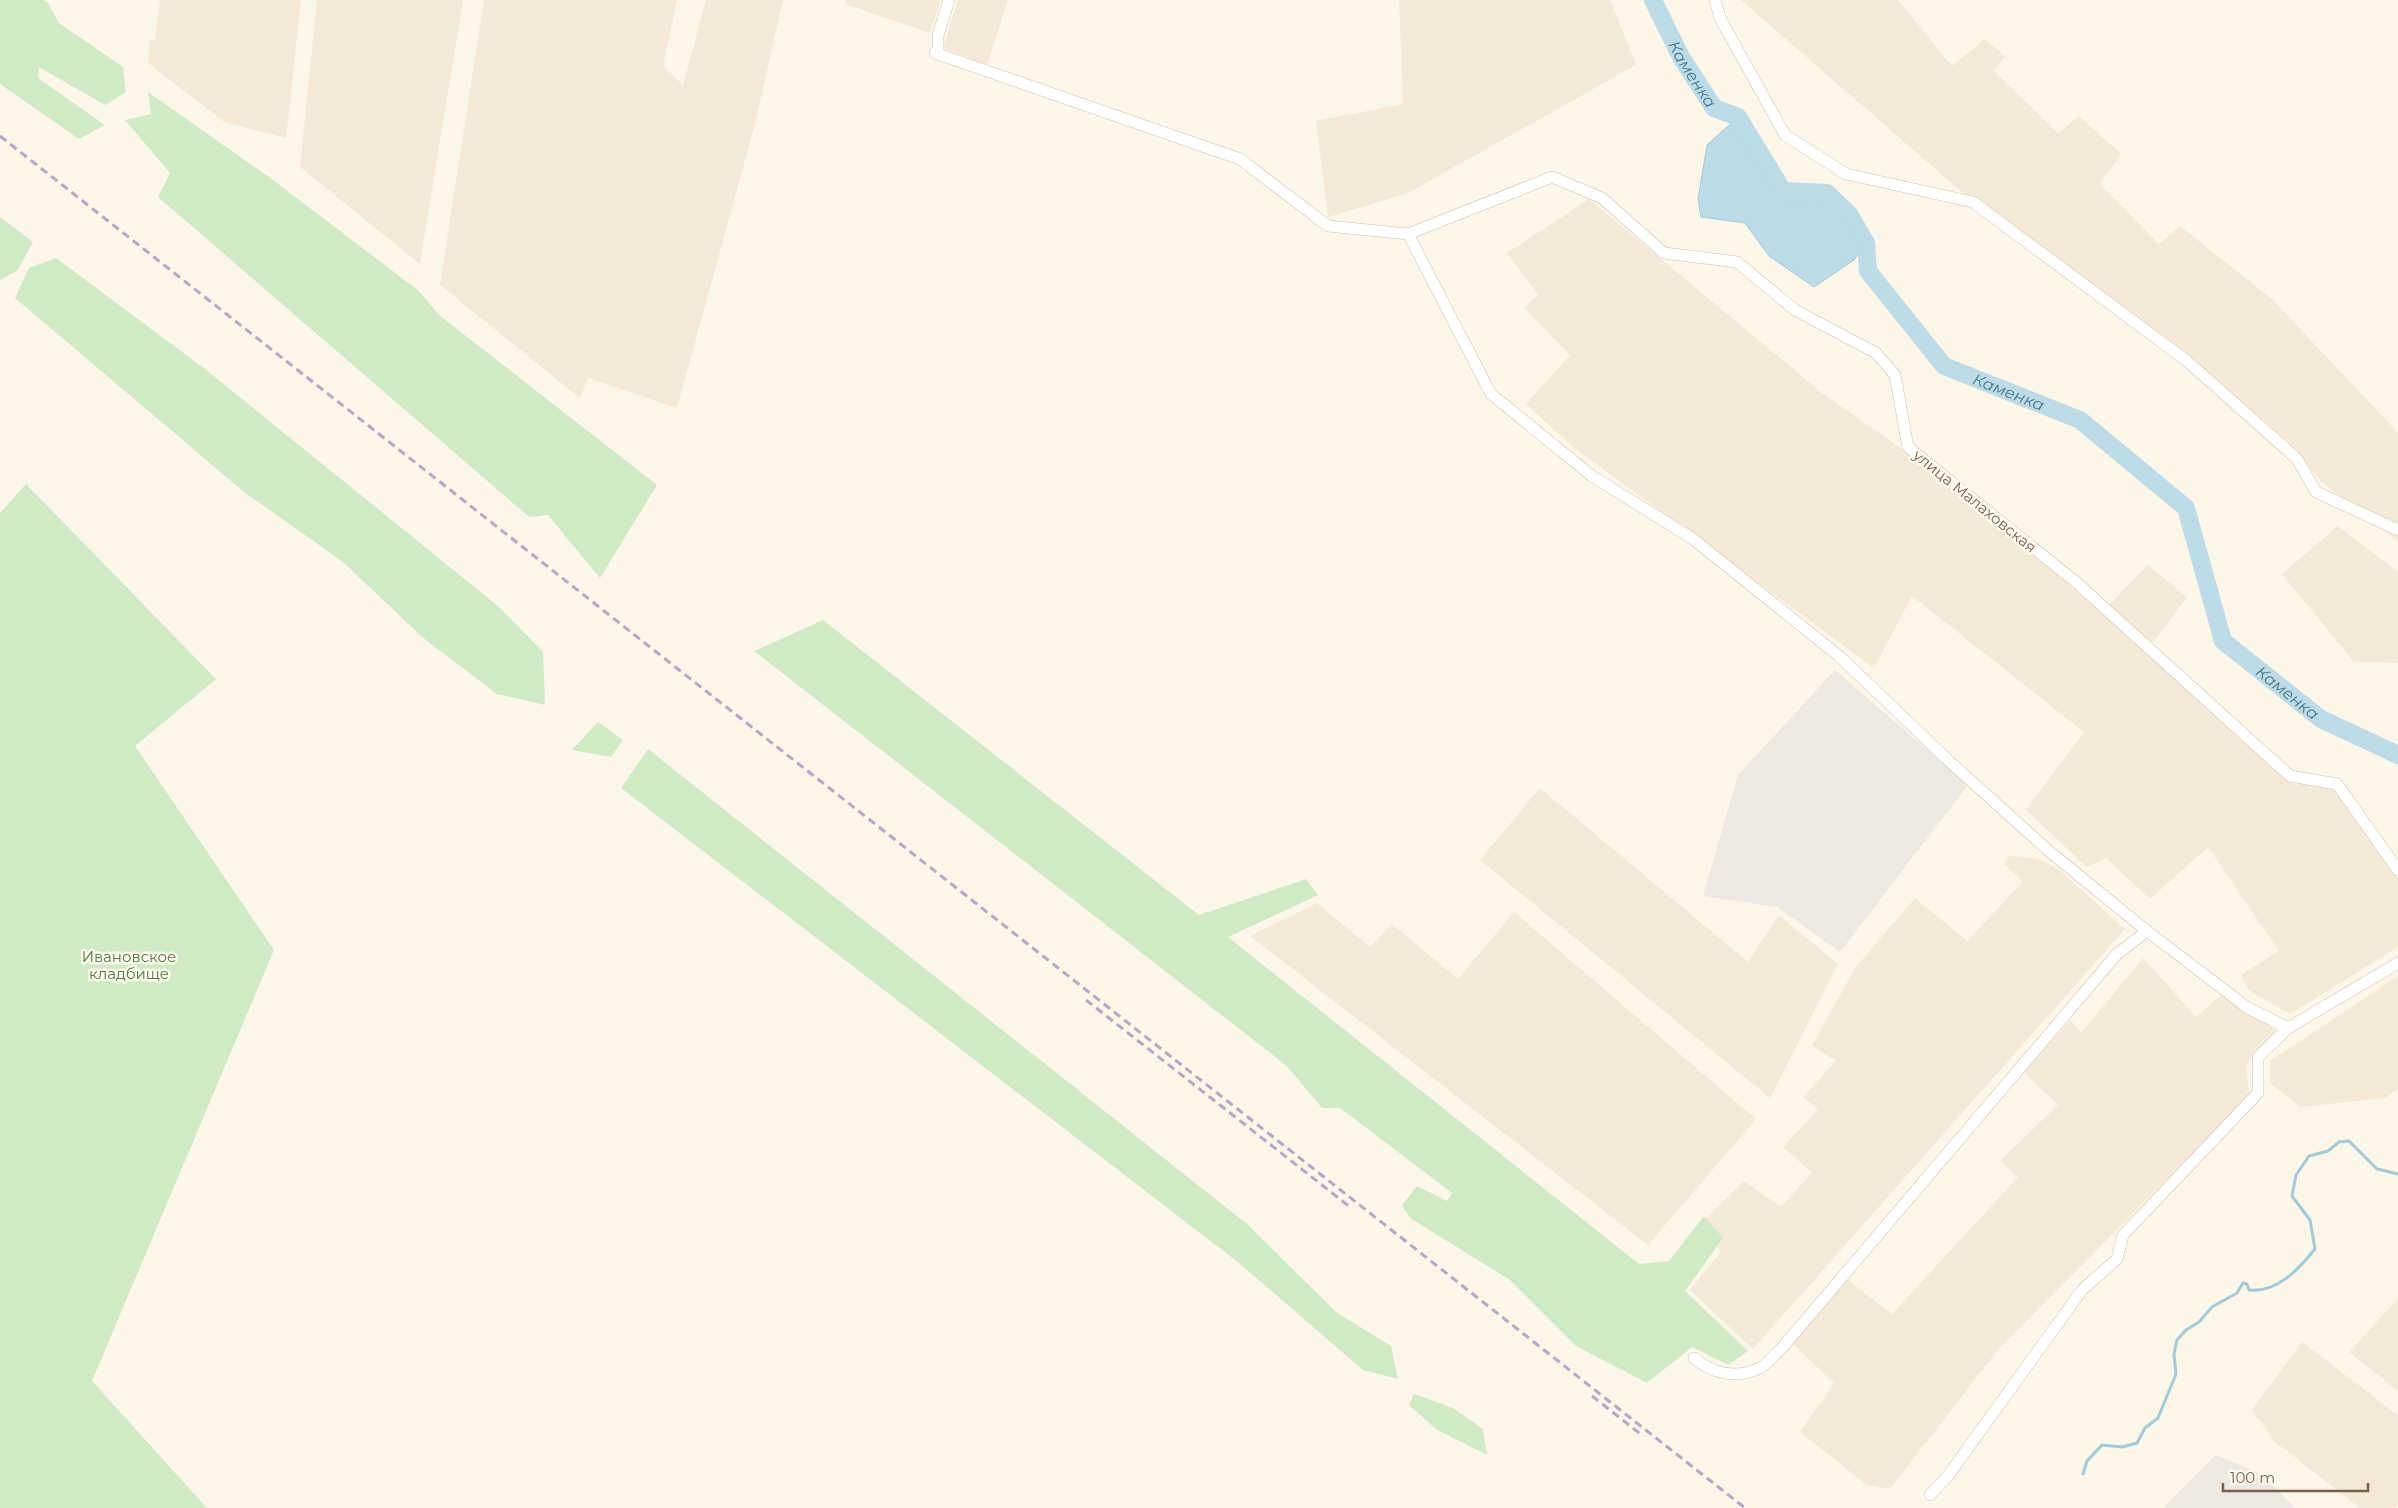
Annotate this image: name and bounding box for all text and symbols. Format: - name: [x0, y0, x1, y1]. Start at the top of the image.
- water label: Каменка: [1665, 37, 1721, 111]
- water label: Каменка: [1970, 369, 2047, 414]
- street label: улица Малаховская: [1909, 445, 2041, 557]
- water label: Каменка: [2252, 662, 2323, 723]
- park label: Ивановское кладбище: [82, 947, 176, 983]
- scale bar: [2223, 1460, 2368, 1492]
- text: 100 m: [2230, 1468, 2275, 1487]

